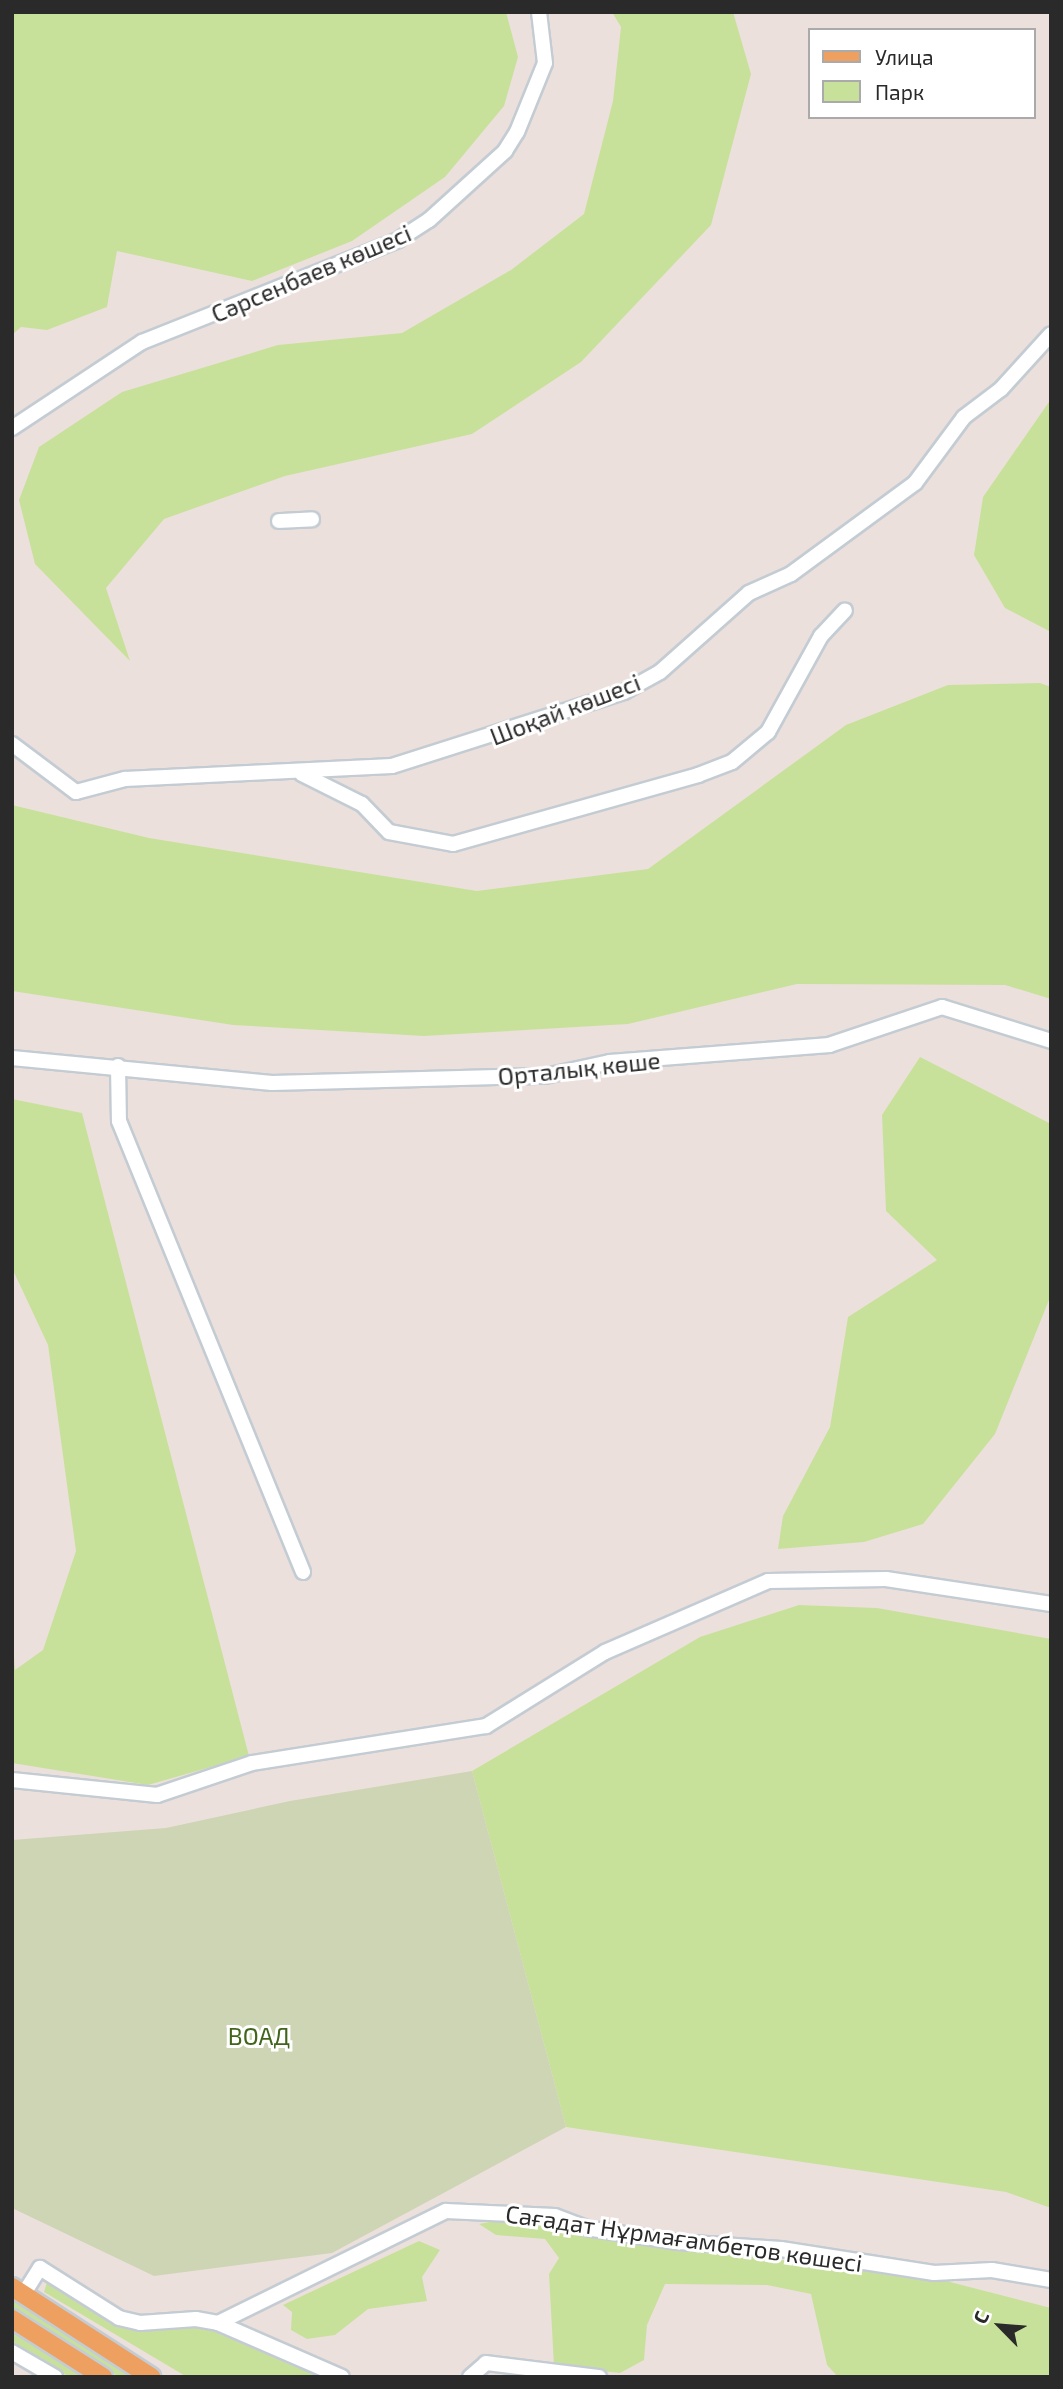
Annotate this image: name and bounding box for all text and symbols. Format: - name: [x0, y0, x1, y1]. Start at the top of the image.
- legend: [808, 28, 1035, 119]
- text: Улица: [875, 44, 934, 69]
- text: Парк: [875, 79, 924, 104]
- street label: Сәрсенбаев көшесі: [207, 218, 415, 328]
- street label: Шоқай көшесі: [486, 667, 644, 751]
- street label: Орталық көше: [496, 1045, 662, 1091]
- park label: ВОАД: [228, 2022, 290, 2050]
- street label: Сағадат Нұрмағамбетов көшесі: [504, 2199, 864, 2277]
- north arrow: [965, 2291, 1035, 2361]
- text: С: [968, 2307, 993, 2327]

